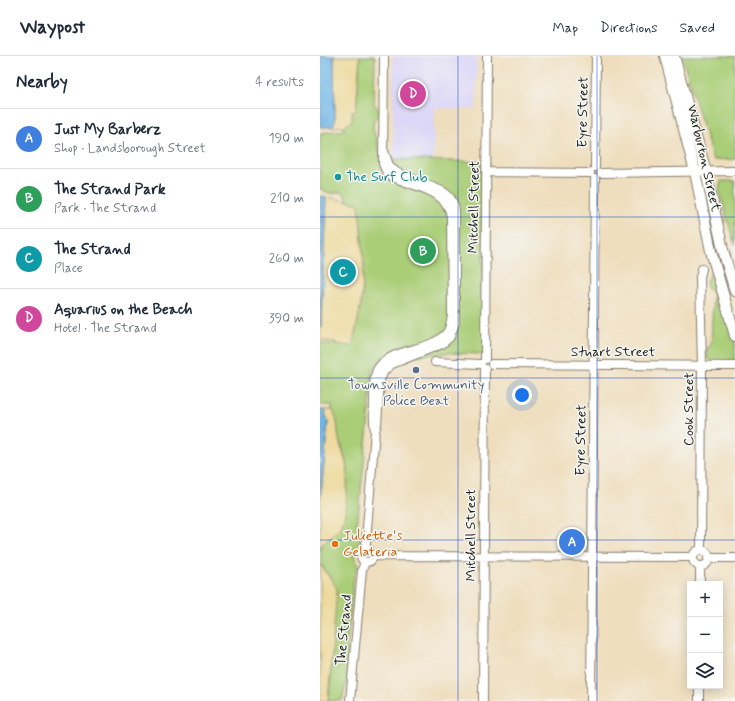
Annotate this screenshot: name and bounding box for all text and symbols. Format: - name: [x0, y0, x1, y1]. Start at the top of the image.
- text: Waypost: [20, 15, 85, 40]
- text: Map: [552, 19, 578, 37]
- text: Directions: [600, 19, 658, 37]
- text: Saved: [680, 19, 715, 37]
- text: Nearby: [16, 71, 68, 93]
- text: 4 results: [255, 74, 304, 91]
- street label: Eyre Street: [573, 76, 593, 148]
- pin: D: [400, 79, 426, 109]
- street label: Warburton Street: [683, 103, 725, 214]
- text: Just My Barberz: [54, 120, 161, 140]
- text: A: [25, 130, 33, 147]
- text: 190 m: [269, 130, 304, 147]
- text: Shop · Landsborough Street: [54, 140, 206, 157]
- street label: Mitchell Street: [464, 160, 484, 254]
- place label: The Surf Club: [346, 168, 427, 186]
- marker: The Surf Club: [333, 172, 343, 182]
- text: The Strand Park: [54, 180, 165, 200]
- text: B: [25, 190, 33, 207]
- text: 210 m: [270, 190, 304, 207]
- text: Park · The Strand: [54, 200, 156, 217]
- pin: B: [410, 236, 436, 266]
- text: The Strand: [54, 240, 131, 260]
- text: C: [24, 250, 34, 267]
- text: 260 m: [269, 250, 304, 267]
- pin: C: [330, 257, 356, 287]
- text: Place: [54, 260, 83, 277]
- text: Aquarius on the Beach: [54, 300, 193, 320]
- text: D: [25, 310, 33, 327]
- text: 390 m: [269, 310, 304, 327]
- text: Hotel · The Strand: [54, 320, 157, 337]
- street label: Stuart Street: [571, 343, 656, 361]
- marker: Townsville Community Police Beat: [411, 365, 421, 375]
- street label: Cook Street: [680, 372, 698, 446]
- place label: Townsville Community Police Beat: [348, 376, 484, 410]
- your location: [512, 385, 532, 405]
- street label: Eyre Street: [571, 404, 591, 476]
- street label: Mitchell Street: [462, 488, 480, 581]
- place label: Juliette's Gelateria: [343, 527, 402, 561]
- pin: A: [559, 527, 585, 557]
- marker: Juliette's Gelateria: [330, 539, 340, 549]
- map controls: [687, 581, 723, 689]
- button: +: [687, 581, 723, 617]
- street label: The Strand: [332, 594, 356, 666]
- button: −: [687, 617, 723, 653]
- button: layers: [687, 653, 723, 689]

